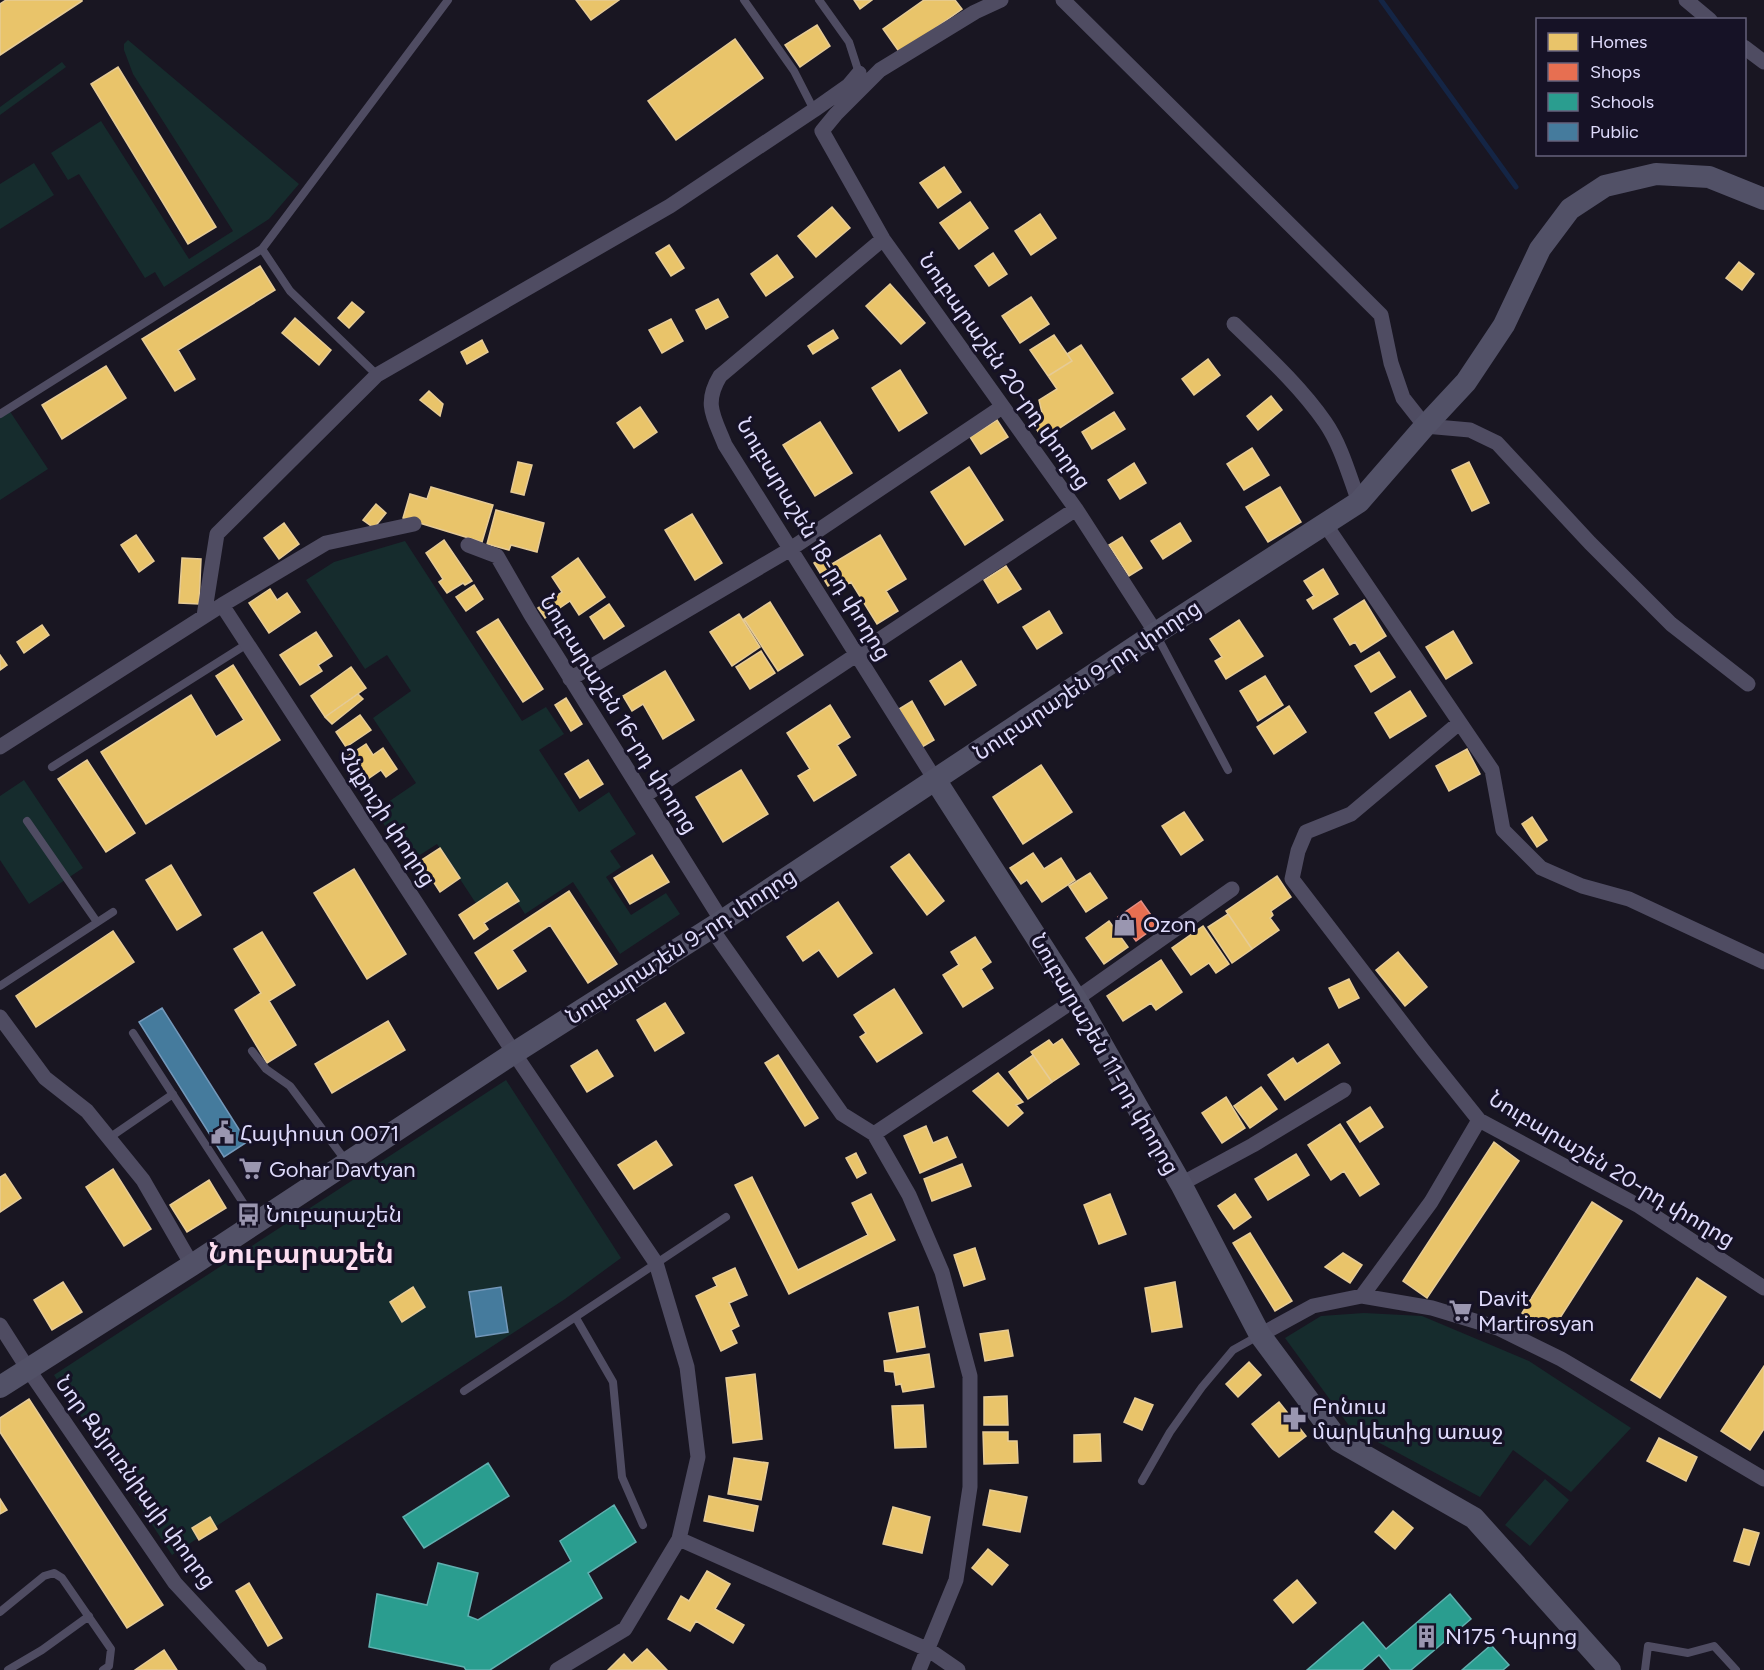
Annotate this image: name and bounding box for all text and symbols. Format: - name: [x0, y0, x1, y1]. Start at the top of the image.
- legend: [1536, 18, 1746, 156]
- text: Homes: [1590, 31, 1648, 53]
- text: Shops: [1590, 61, 1641, 83]
- text: Schools: [1590, 91, 1654, 113]
- text: Public: [1590, 121, 1639, 143]
- street label: Նուբարաշեն 20-րդ փողոց: [913, 248, 1097, 494]
- street label: Նուբարաշեն 18-րդ փողոց: [731, 413, 897, 665]
- street label: Նուբարաշեն 16-րդ փողոց: [534, 589, 704, 839]
- street label: Նուբարաշեն 9-րդ փողոց: [968, 594, 1206, 766]
- street label: Չնքուշի փողոց: [332, 743, 442, 891]
- street label: Նուբարաշեն 9-րդ փողոց: [561, 862, 801, 1030]
- shop icon: Ozon: [1112, 911, 1138, 937]
- place label: Ozon: [1143, 911, 1196, 938]
- street label: Նուբարաշեն 11-րդ փողոց: [1025, 929, 1185, 1179]
- street label: Նուբարաշեն 20-րդ փողոց: [1484, 1085, 1740, 1253]
- public building icon: Հայփոստ 0071: [209, 1120, 235, 1146]
- place label: Հայփոստ 0071: [240, 1120, 399, 1147]
- supermarket icon: Gohar Davtyan: [238, 1156, 264, 1182]
- place label: Gohar Davtyan: [269, 1156, 416, 1183]
- bus stop icon: Նուբարաշեն: [235, 1201, 261, 1227]
- place label: Նուբարաշեն: [266, 1201, 402, 1228]
- district label: Նուբարաշեն: [208, 1236, 394, 1270]
- place label: Davit Martirosyan: [1478, 1285, 1594, 1337]
- supermarket icon: Davit Martirosyan: [1447, 1298, 1473, 1324]
- street label: Նոր Զմյուռնիայի փողոց: [50, 1370, 222, 1594]
- place label: Բոնուս մարկետից առաջ: [1312, 1393, 1503, 1445]
- pharmacy icon: Բոնուս մարկետից առաջ: [1281, 1406, 1307, 1432]
- building icon: N175 Դպրոց: [1414, 1623, 1440, 1649]
- place label: N175 Դպրոց: [1445, 1623, 1578, 1650]

